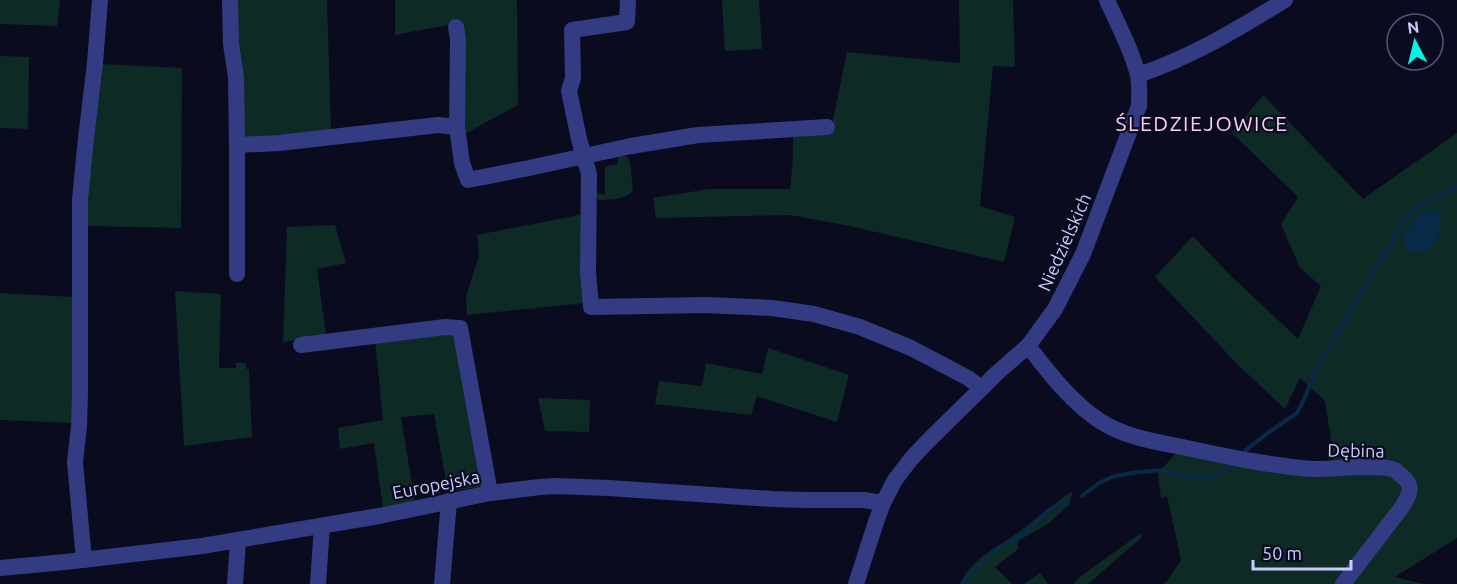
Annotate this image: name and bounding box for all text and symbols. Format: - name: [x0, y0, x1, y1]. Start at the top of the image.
- north arrow: [1385, 12, 1445, 72]
- text: N: [1406, 17, 1420, 37]
- district label: ŚLEDZIEJOWICE: [1115, 111, 1289, 135]
- street label: Niedzielskich: [1034, 190, 1094, 294]
- street label: Dębina: [1327, 440, 1385, 460]
- street label: Europejska: [391, 466, 481, 502]
- scale bar: [1253, 533, 1350, 571]
- text: 50 m: [1262, 543, 1302, 563]

